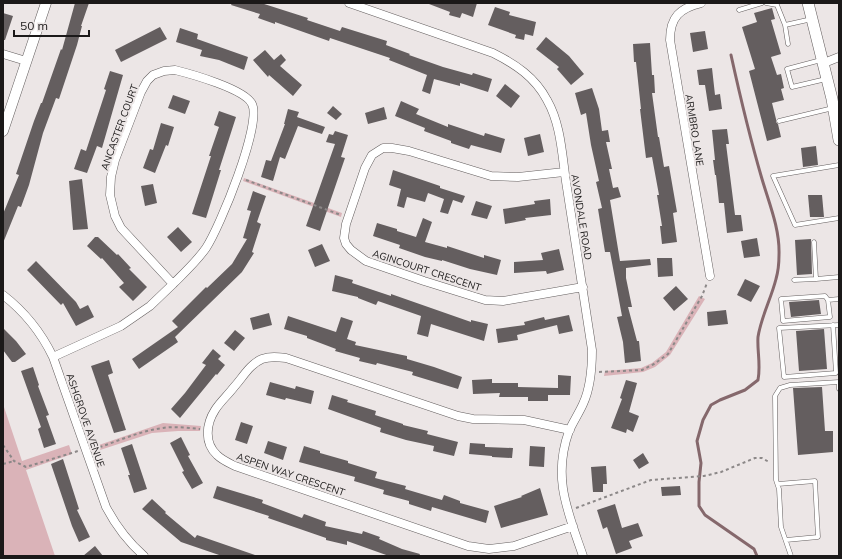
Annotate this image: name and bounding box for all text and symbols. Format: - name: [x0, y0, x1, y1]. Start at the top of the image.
- scale bar: [14, 12, 89, 38]
- text: 50 m: [20, 18, 48, 33]
- street label: ANCASTER COURT: [98, 82, 141, 172]
- street label: ARMBRO LANE: [682, 93, 707, 167]
- street label: AVONDALE ROAD: [568, 173, 595, 261]
- street label: AGINCOURT CRESCENT: [371, 247, 483, 294]
- street label: ASHGROVE AVENUE: [63, 371, 108, 469]
- street label: ASPEN WAY CRESCENT: [235, 450, 347, 499]

